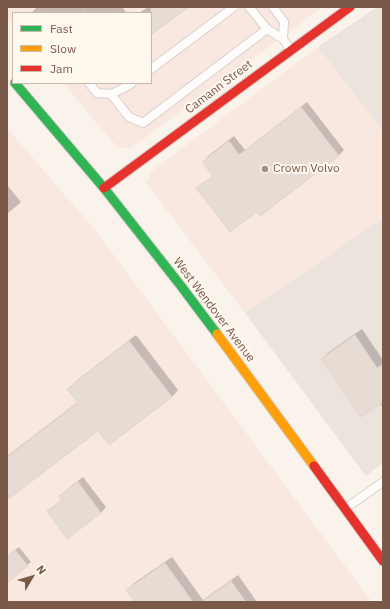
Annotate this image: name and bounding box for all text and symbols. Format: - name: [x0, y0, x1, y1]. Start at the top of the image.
- legend: [12, 12, 152, 84]
- text: Fast: [50, 21, 73, 36]
- text: Slow: [50, 41, 76, 56]
- street label: Camann Street: [183, 57, 255, 117]
- text: Jam: [50, 61, 73, 76]
- place label: Crown Volvo: [273, 162, 340, 176]
- marker: Crown Volvo: [260, 164, 270, 174]
- street label: West Wendover Avenue: [170, 255, 258, 365]
- north arrow: [12, 557, 52, 597]
- text: N: [33, 562, 49, 577]

